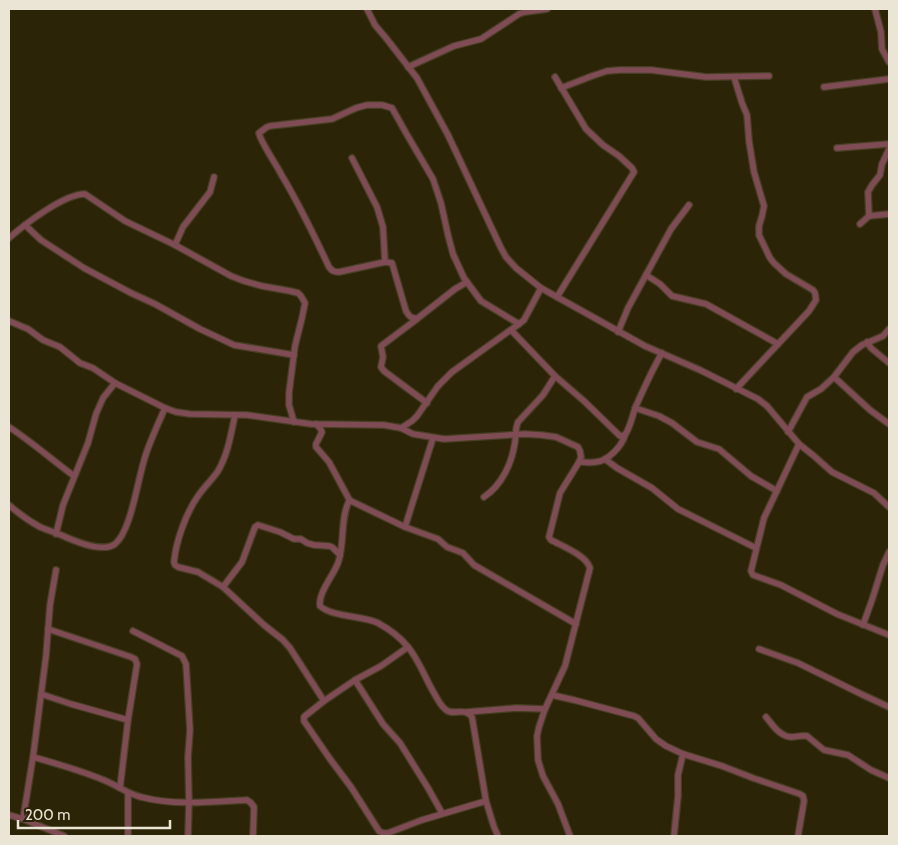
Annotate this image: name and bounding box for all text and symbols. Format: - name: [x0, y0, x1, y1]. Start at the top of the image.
- scale bar: [18, 798, 170, 830]
- text: 200 m: [25, 806, 70, 824]

